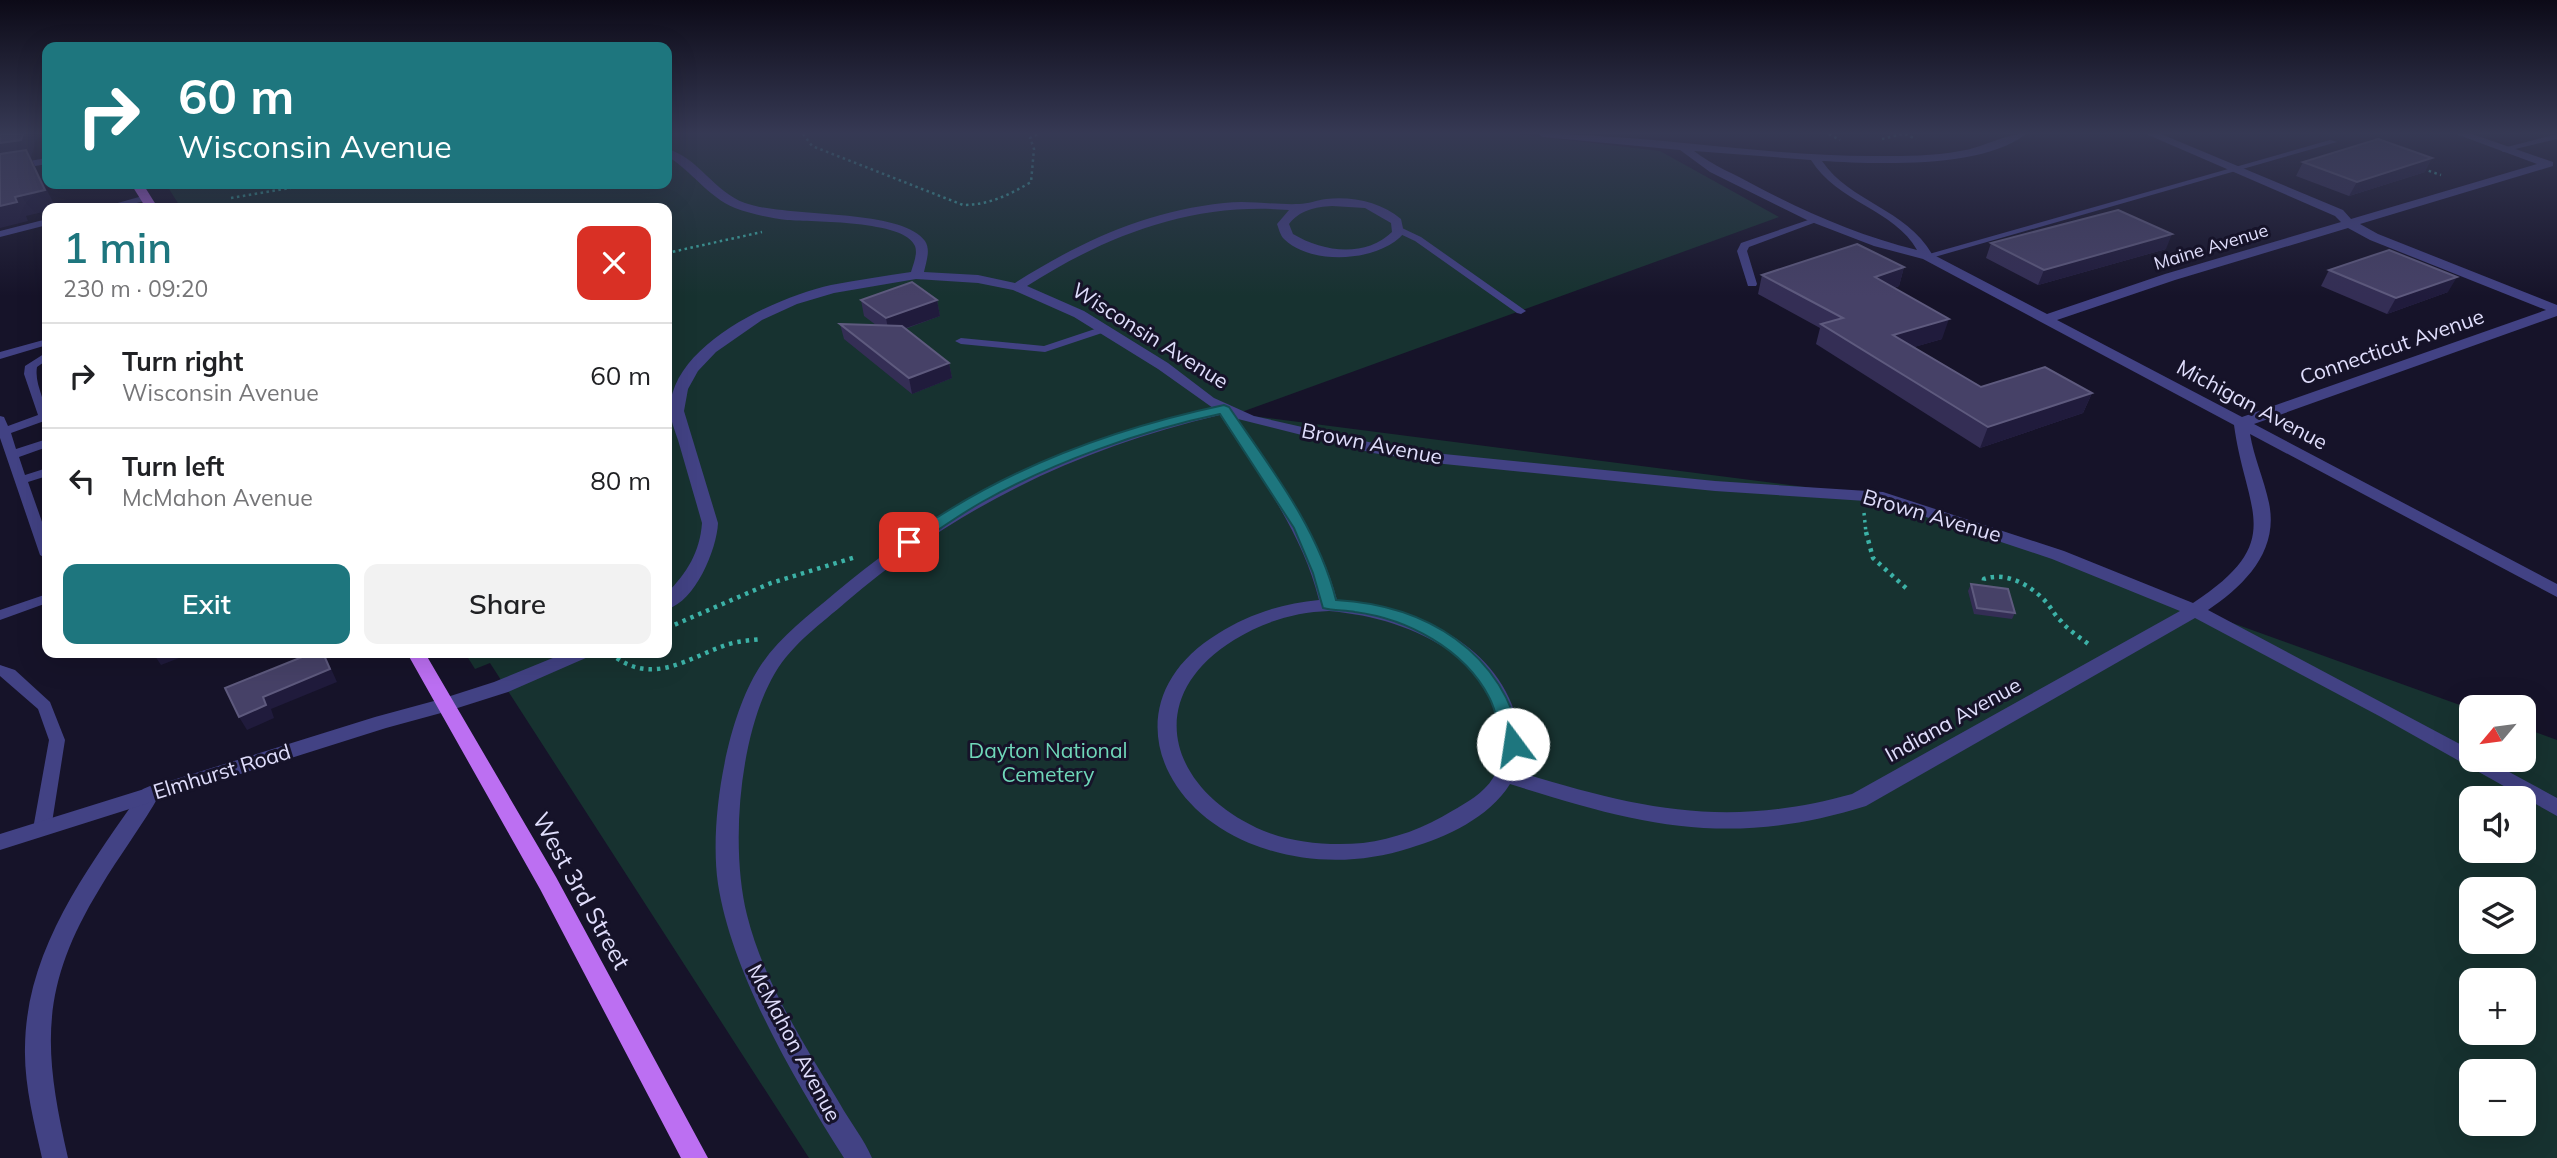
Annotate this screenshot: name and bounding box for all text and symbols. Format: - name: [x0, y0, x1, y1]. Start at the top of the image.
- text: 60 m: [178, 65, 294, 126]
- icon: right: [63, 70, 154, 161]
- text: Wisconsin Avenue: [178, 126, 452, 166]
- street label: Maine Avenue: [2151, 218, 2271, 275]
- text: 1 min: [63, 221, 172, 274]
- button: close: [577, 226, 651, 300]
- text: 230 m · 09:20: [63, 274, 208, 303]
- street label: Wisconsin Avenue: [1067, 277, 1234, 394]
- street label: Connecticut Avenue: [2296, 302, 2487, 390]
- text: Turn right: [122, 345, 243, 378]
- street label: Michigan Avenue: [2173, 353, 2332, 455]
- icon: right: [63, 357, 101, 395]
- text: 60 m: [590, 359, 651, 392]
- text: Wisconsin Avenue: [122, 378, 319, 407]
- street label: Brown Avenue: [1300, 417, 1445, 469]
- text: Turn left: [122, 450, 224, 483]
- icon: left: [63, 462, 101, 500]
- text: 80 m: [590, 464, 651, 497]
- text: McMahon Avenue: [122, 483, 313, 512]
- street label: Brown Avenue: [1860, 483, 2004, 547]
- pin: [879, 512, 939, 572]
- icon: arrive: [890, 523, 928, 561]
- button: Exit: [63, 564, 350, 644]
- button: Share: [364, 564, 651, 644]
- street label: Indiana Avenue: [1880, 671, 2025, 767]
- north arrow: [2459, 695, 2536, 772]
- map controls: [2459, 695, 2536, 1136]
- position arrow: [1476, 707, 1550, 781]
- park label: Dayton National Cemetery: [968, 737, 1128, 787]
- street label: Elmhurst Road: [150, 738, 294, 804]
- button: sound: [2459, 786, 2536, 863]
- street label: West 3rd Street: [526, 807, 637, 974]
- button: layers: [2459, 877, 2536, 954]
- street label: McMahon Avenue: [742, 959, 847, 1126]
- button: +: [2459, 968, 2536, 1045]
- button: −: [2459, 1059, 2536, 1136]

